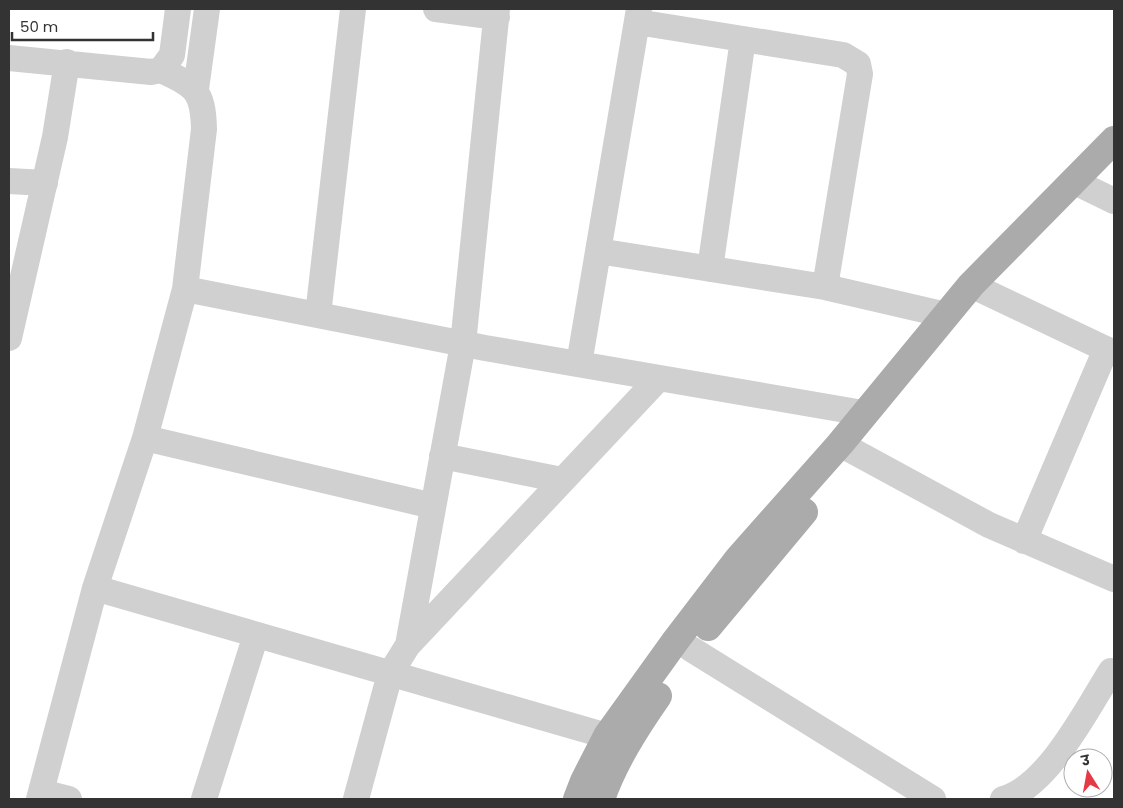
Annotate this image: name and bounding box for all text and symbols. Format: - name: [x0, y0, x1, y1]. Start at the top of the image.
- scale bar: [12, 10, 154, 42]
- text: 50 m: [20, 16, 58, 37]
- north arrow: [1063, 748, 1113, 798]
- text: उ: [1079, 749, 1092, 771]

